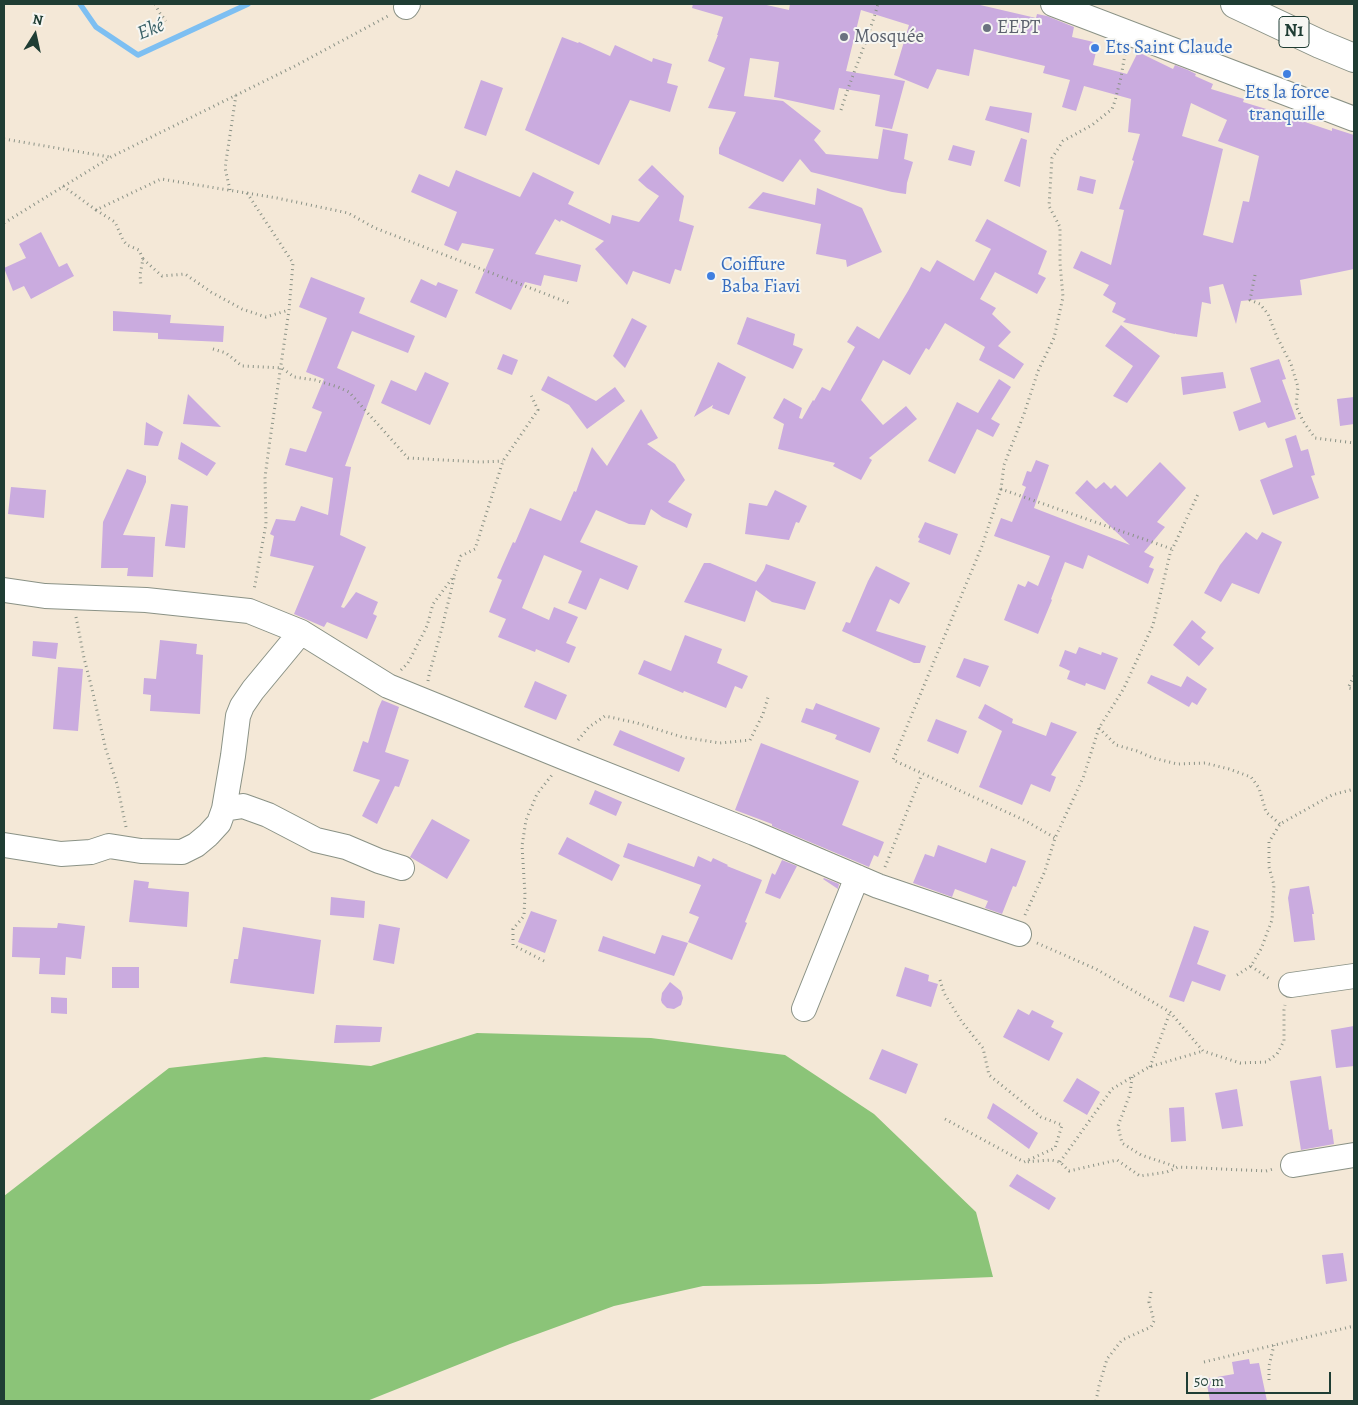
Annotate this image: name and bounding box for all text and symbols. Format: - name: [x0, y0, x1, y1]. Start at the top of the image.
- text: N: [31, 9, 44, 30]
- north arrow: [10, 10, 60, 60]
- water label: Eké: [134, 14, 168, 46]
- road number: N1: [1279, 16, 1309, 48]
- place label: EEPT: [997, 17, 1040, 39]
- marker: EEPT: [981, 22, 993, 34]
- place label: Mosquée: [854, 26, 924, 48]
- marker: Mosquée: [838, 31, 850, 43]
- place label: Ets Saint Claude: [1105, 37, 1233, 59]
- marker: Ets Saint Claude: [1089, 42, 1101, 54]
- marker: Ets la force tranquille: [1281, 68, 1293, 80]
- place label: Ets la force tranquille: [1245, 82, 1329, 126]
- place label: Coiffure Baba Fiavi: [721, 254, 800, 298]
- marker: Coiffure Baba Fiavi: [705, 270, 717, 282]
- scale bar: [1188, 1362, 1333, 1394]
- text: 50 m: [1194, 1371, 1224, 1391]

